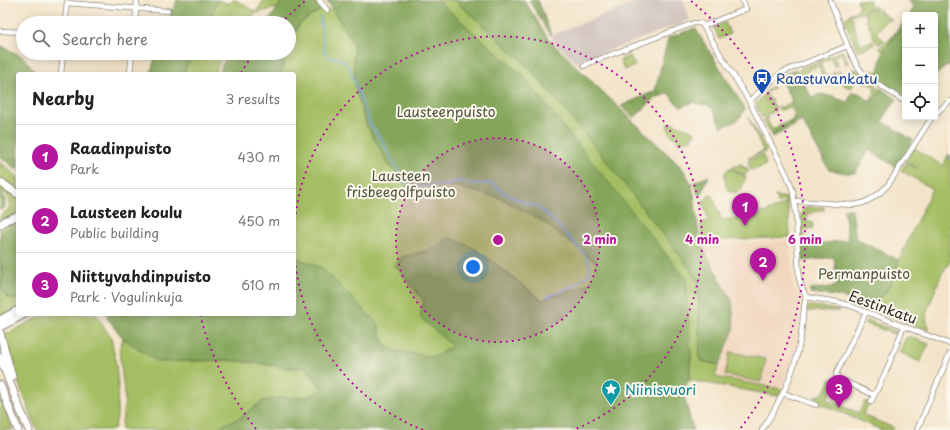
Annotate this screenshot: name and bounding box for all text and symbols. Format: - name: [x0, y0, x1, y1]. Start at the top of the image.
- map controls: [902, 12, 938, 120]
- button: +: [902, 12, 938, 48]
- search box: [16, 16, 296, 60]
- icon: search: [30, 27, 52, 49]
- text: Search here: [62, 27, 148, 50]
- button: −: [902, 48, 938, 84]
- bus stop icon: Raastuvankatu: [751, 67, 773, 95]
- place label: Raastuvankatu: [776, 68, 878, 89]
- button: locate: [902, 84, 938, 120]
- text: Nearby: [32, 85, 94, 111]
- text: 3 results: [226, 89, 280, 108]
- park label: Lausteenpuisto: [396, 101, 496, 122]
- text: Raadinpuisto: [70, 136, 171, 159]
- text: 1: [42, 147, 48, 166]
- text: 430 m: [238, 147, 280, 166]
- text: Park: [70, 159, 99, 178]
- park label: Lausteen frisbeegolfpuisto: [346, 165, 456, 202]
- pin: 1: [732, 193, 758, 226]
- text: Lausteen koulu: [70, 200, 182, 223]
- text: 2: [40, 211, 50, 230]
- text: 450 m: [238, 211, 280, 230]
- text: Public building: [70, 223, 159, 242]
- text: 2 min: [583, 230, 617, 248]
- text: 4 min: [685, 230, 719, 248]
- text: 6 min: [788, 230, 822, 248]
- centre of rings: [491, 233, 505, 247]
- pin: 2: [750, 248, 776, 281]
- your location: [463, 257, 483, 277]
- park label: Permanpuisto: [818, 263, 910, 284]
- text: Niittyvahdinpuisto: [70, 264, 211, 287]
- text: 3: [41, 275, 49, 294]
- text: 610 m: [241, 275, 280, 294]
- street label: Eestinkatu: [846, 285, 920, 329]
- text: Park · Vogulinkuja: [70, 287, 183, 306]
- pin: 3: [826, 375, 852, 408]
- place icon: Niinisvuori: [600, 378, 622, 406]
- place label: Niinisvuori: [625, 379, 696, 400]

